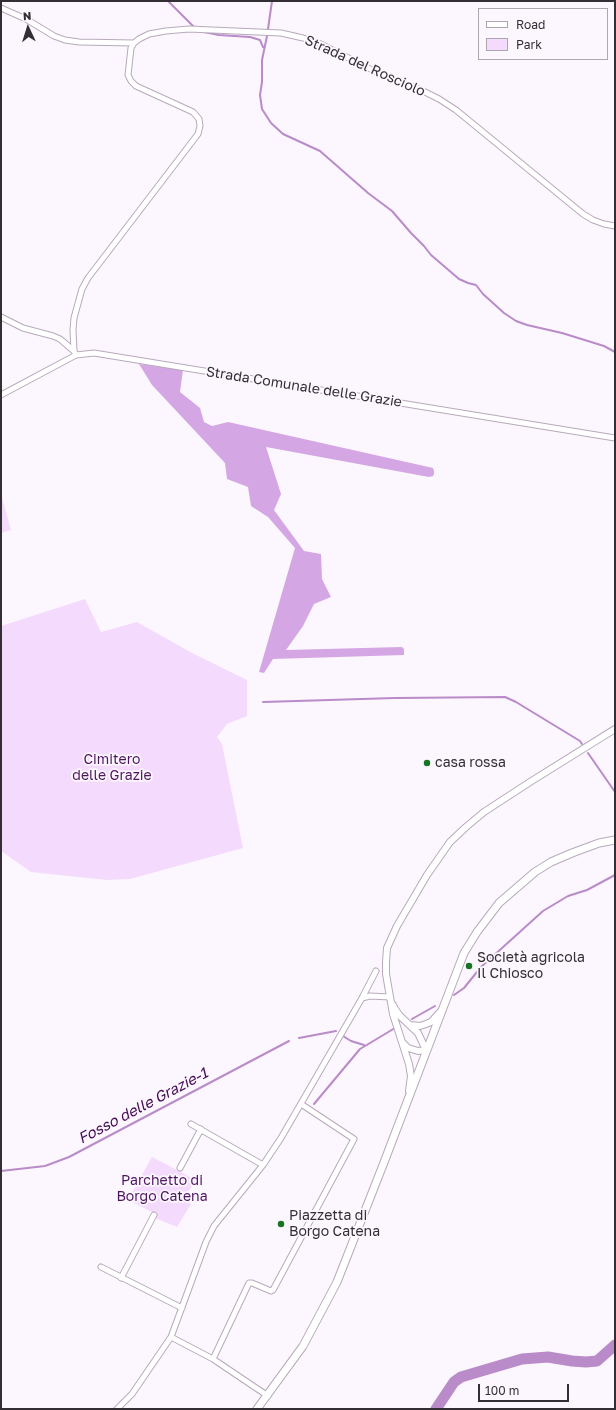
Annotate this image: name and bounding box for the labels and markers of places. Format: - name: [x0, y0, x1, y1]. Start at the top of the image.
- place label: casa rossa: [435, 755, 506, 771]
- marker: casa rossa: [422, 758, 432, 768]
- place label: Società agricola Il Chiosco: [477, 950, 585, 982]
- marker: Società agricola Il Chiosco: [464, 961, 474, 971]
- place label: Piazzetta di Borgo Catena: [289, 1208, 380, 1240]
- marker: Piazzetta di Borgo Catena: [276, 1219, 286, 1229]

